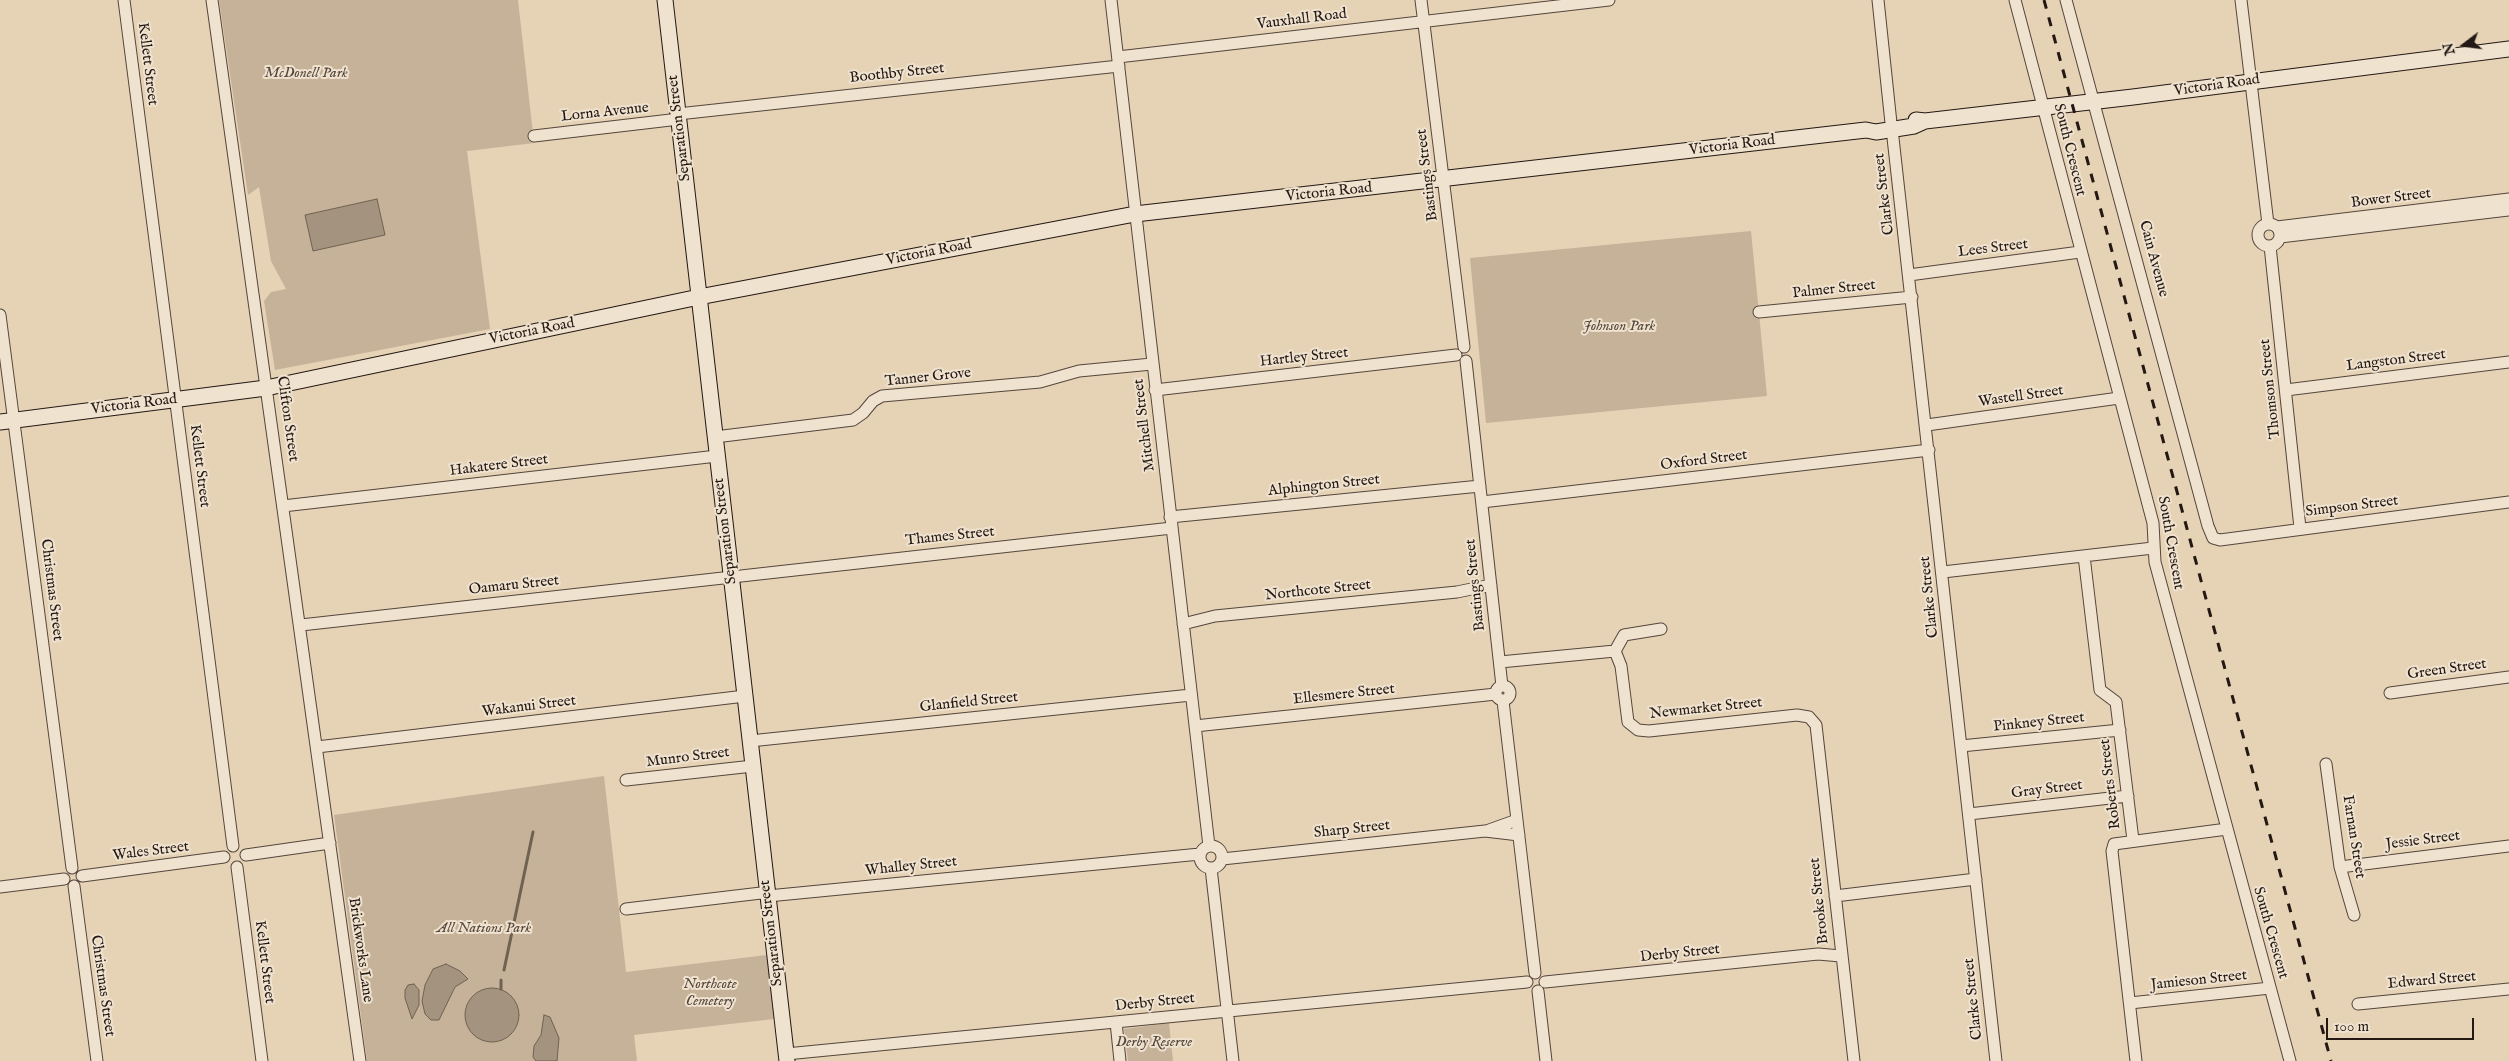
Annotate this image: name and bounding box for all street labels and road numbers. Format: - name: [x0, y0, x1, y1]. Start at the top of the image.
- street label: Vauxhall Road: [1256, 6, 1348, 34]
- street label: Kellett Street: [133, 21, 161, 107]
- street label: Boothby Street: [849, 60, 945, 88]
- street label: Victoria Road: [2173, 71, 2261, 101]
- street label: Separation Street: [665, 74, 695, 182]
- street label: Lorna Avenue: [560, 99, 650, 127]
- street label: South Crescent: [2049, 102, 2089, 198]
- street label: Bastings Street: [1413, 128, 1443, 222]
- street label: Victoria Road: [1688, 132, 1776, 160]
- street label: Clarke Street: [1871, 152, 1899, 236]
- street label: Victoria Road: [1285, 180, 1373, 206]
- street label: Bower Street: [2350, 185, 2432, 213]
- street label: Cain Avenue: [2134, 219, 2172, 299]
- street label: Victoria Road: [885, 236, 973, 270]
- street label: Lees Street: [1957, 236, 2029, 262]
- street label: Palmer Street: [1791, 277, 1877, 303]
- street label: Victoria Road: [488, 315, 576, 349]
- street label: Thomson Street: [2257, 338, 2285, 440]
- street label: Hartley Street: [1259, 344, 1349, 372]
- street label: Langston Street: [2345, 346, 2447, 376]
- street label: Tanner Grove: [884, 365, 972, 391]
- street label: Clifton Street: [272, 375, 302, 463]
- street label: Mitchell Street: [1130, 378, 1160, 472]
- street label: Wastell Street: [1977, 382, 2065, 412]
- street label: Victoria Road: [90, 391, 178, 419]
- street label: Kellett Street: [185, 423, 213, 509]
- street label: Oxford Street: [1660, 447, 1748, 475]
- street label: Hakatere Street: [449, 451, 549, 481]
- street label: Alphington Street: [1267, 471, 1381, 501]
- street label: Separation Street: [711, 477, 741, 585]
- street label: Simpson Street: [2305, 492, 2399, 522]
- street label: South Crescent: [2153, 495, 2187, 591]
- street label: Thames Street: [904, 523, 996, 551]
- street label: Christmas Street: [36, 538, 66, 642]
- street label: Bastings Street: [1462, 538, 1490, 632]
- street label: Clarke Street: [1917, 555, 1943, 639]
- street label: Oamaru Street: [468, 572, 560, 600]
- street label: Northcote Street: [1264, 576, 1372, 606]
- street label: Green Street: [2406, 656, 2488, 684]
- street label: Ellesmere Street: [1292, 681, 1396, 709]
- street label: Glanfield Street: [919, 689, 1019, 717]
- street label: Wakanui Street: [481, 692, 577, 722]
- street label: Newmarket Street: [1649, 694, 1763, 724]
- street label: Pinkney Street: [1993, 709, 2085, 737]
- street label: Roberts Street: [2097, 738, 2125, 830]
- street label: Munro Street: [645, 744, 731, 772]
- street label: Gray Street: [2010, 777, 2084, 803]
- street label: Farnan Street: [2338, 794, 2368, 880]
- street label: Sharp Street: [1313, 817, 1391, 843]
- street label: Jessie Street: [2385, 828, 2461, 854]
- street label: Wales Street: [112, 838, 190, 866]
- street label: Whalley Street: [864, 853, 958, 881]
- street label: Brooke Street: [1807, 857, 1833, 945]
- street label: Separation Street: [757, 879, 787, 987]
- street label: South Crescent: [2248, 885, 2292, 981]
- street label: Brickworks Lane: [344, 896, 376, 1004]
- street label: Kellett Street: [250, 919, 278, 1005]
- street label: Christmas Street: [86, 934, 118, 1038]
- street label: Derby Street: [1639, 941, 1721, 967]
- street label: Clarke Street: [1961, 957, 1987, 1041]
- street label: Jamieson Street: [2150, 967, 2248, 995]
- street label: Edward Street: [2387, 968, 2477, 994]
- street label: Derby Street: [1114, 990, 1196, 1016]

